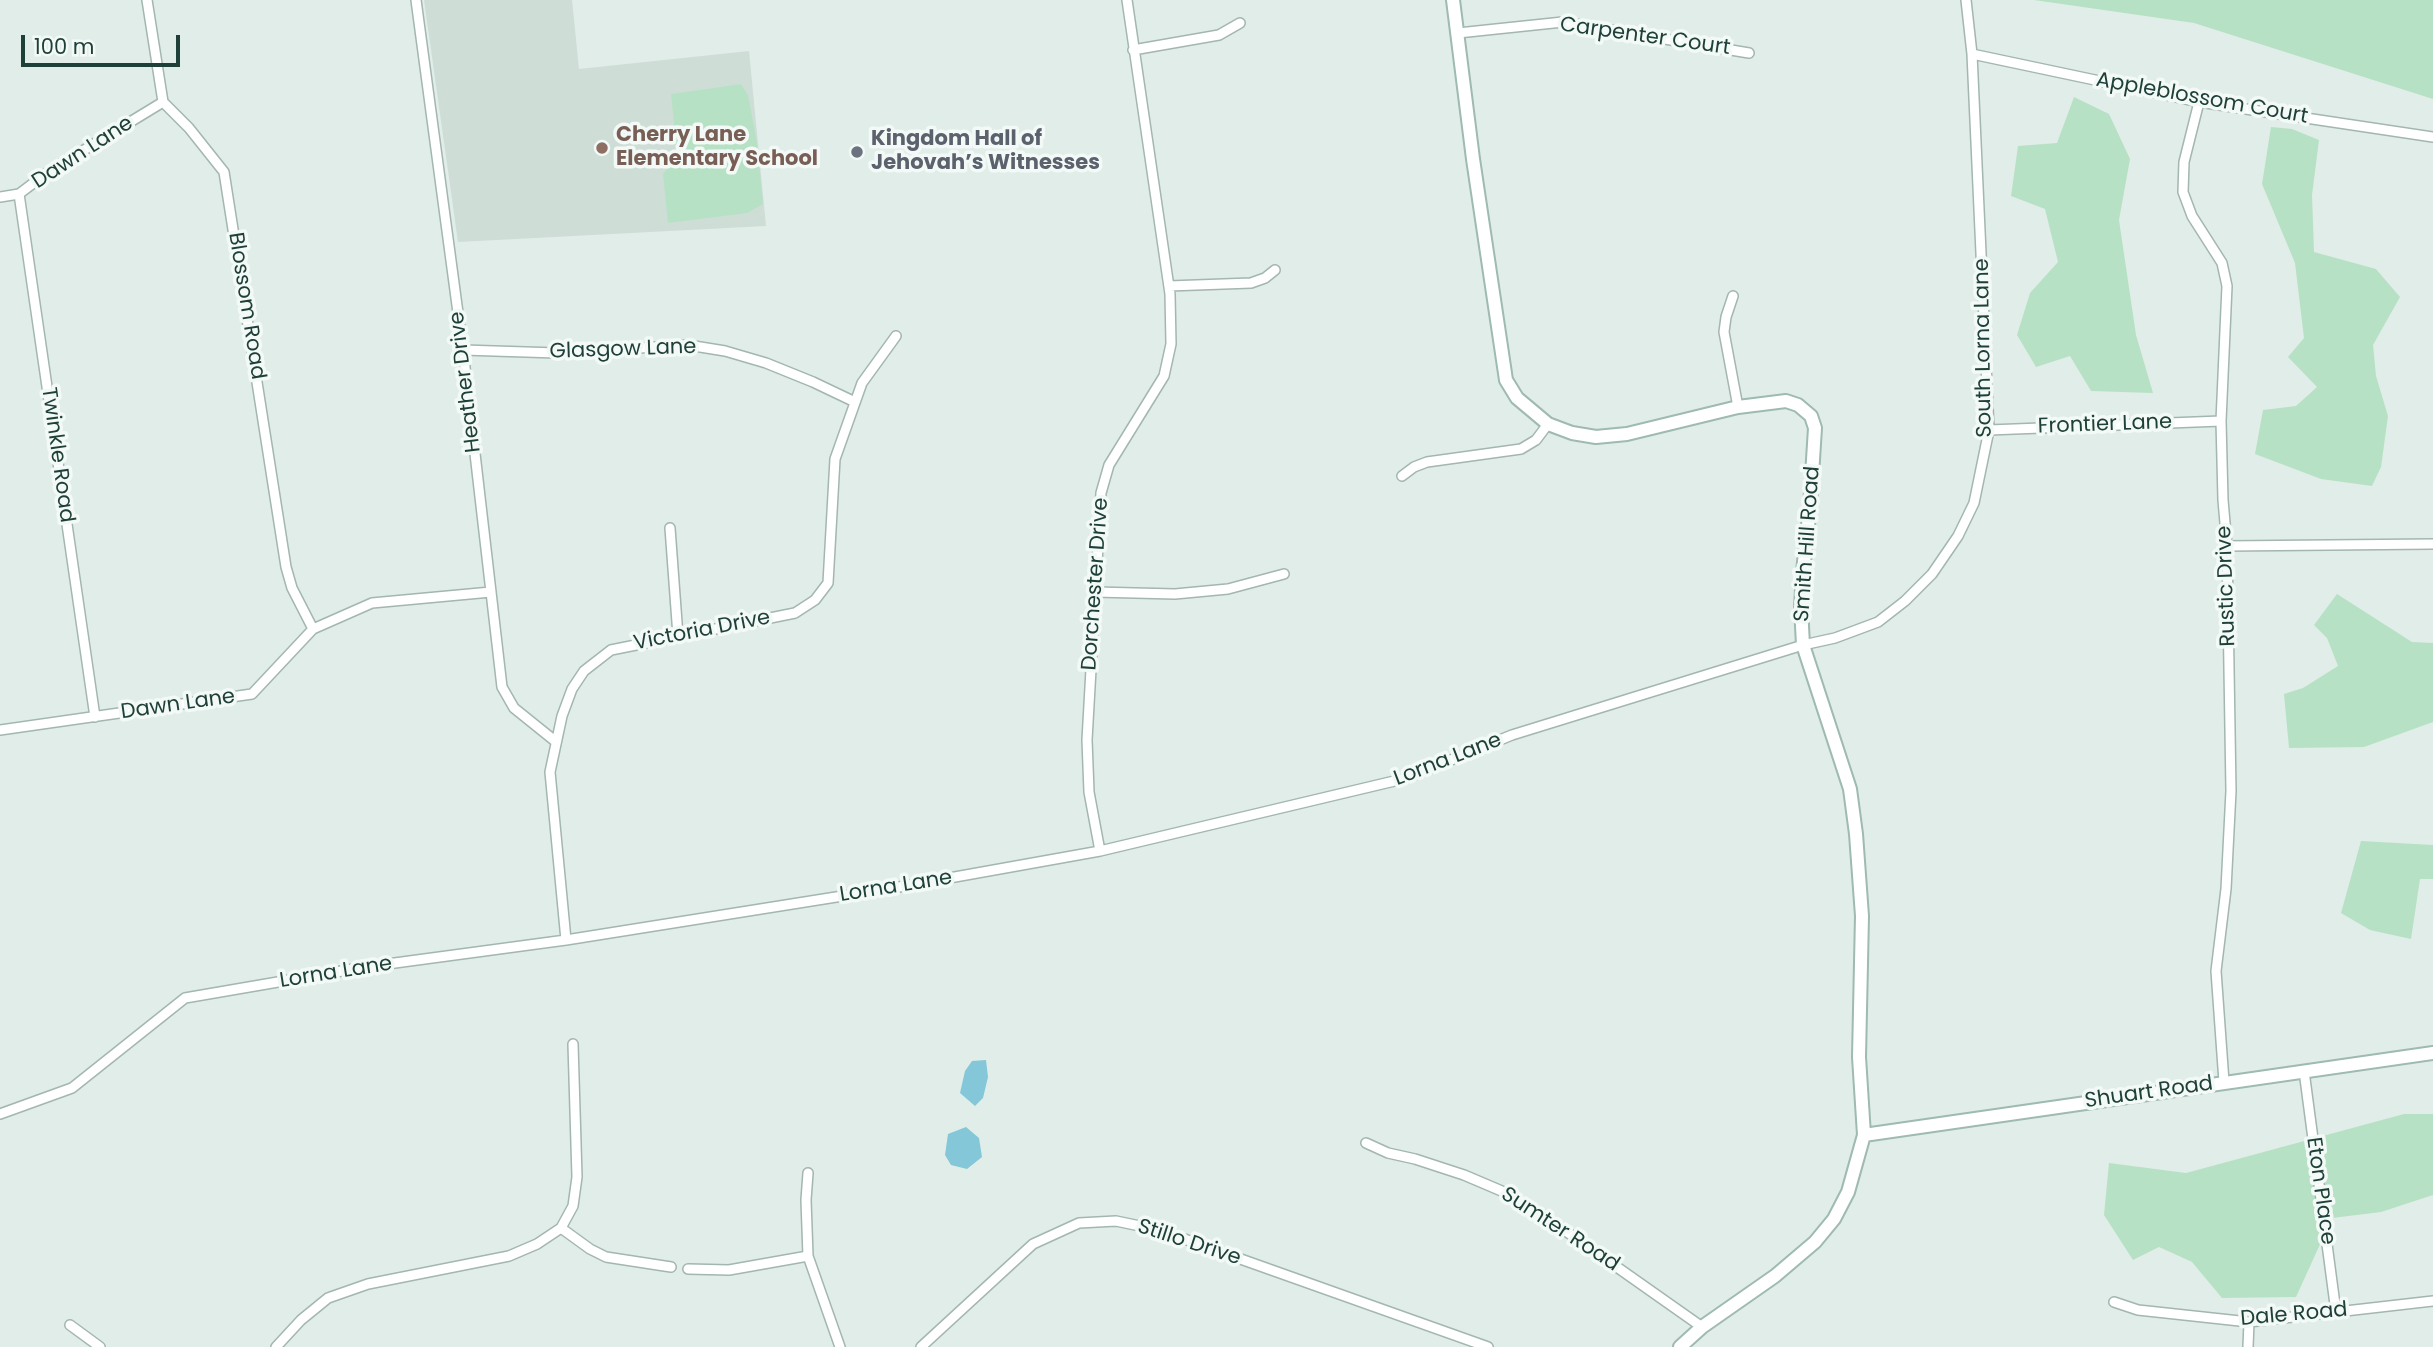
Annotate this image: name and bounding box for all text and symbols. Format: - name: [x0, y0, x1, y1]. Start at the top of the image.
- street label: Carpenter Court: [1558, 13, 1732, 61]
- scale bar: [24, 21, 184, 65]
- text: 100 m: [34, 32, 94, 61]
- street label: Appleblossom Court: [2094, 68, 2310, 130]
- street label: Dawn Lane: [28, 111, 138, 195]
- place label: Cherry Lane Elementary School: [616, 123, 818, 173]
- place label: Kingdom Hall of Jehovah’s Witnesses: [871, 127, 1100, 177]
- marker: Cherry Lane Elementary School: [594, 140, 610, 156]
- marker: Kingdom Hall of Jehovah’s Witnesses: [849, 144, 865, 160]
- street label: Blossom Road: [222, 231, 270, 381]
- street label: South Lorna Lane: [1970, 258, 1998, 438]
- street label: Heather Drive: [445, 310, 487, 454]
- street label: Glasgow Lane: [549, 335, 697, 365]
- street label: Twinkle Road: [35, 386, 79, 524]
- street label: Frontier Lane: [2037, 410, 2173, 440]
- street label: Smith Hill Road: [1790, 465, 1826, 623]
- street label: Dorchester Drive: [1077, 497, 1115, 671]
- street label: Rustic Drive: [2212, 525, 2242, 647]
- street label: Victoria Drive: [632, 605, 772, 657]
- street label: Dawn Lane: [119, 685, 237, 725]
- street label: Lorna Lane: [1391, 728, 1505, 792]
- street label: Lorna Lane: [838, 866, 954, 908]
- street label: Lorna Lane: [278, 952, 394, 994]
- street label: Shuart Road: [2083, 1072, 2215, 1114]
- street label: Eton Place: [2300, 1136, 2340, 1246]
- street label: Sumter Road: [1496, 1182, 1624, 1278]
- street label: Stillo Drive: [1134, 1214, 1244, 1272]
- street label: Dale Road: [2239, 1298, 2349, 1332]

